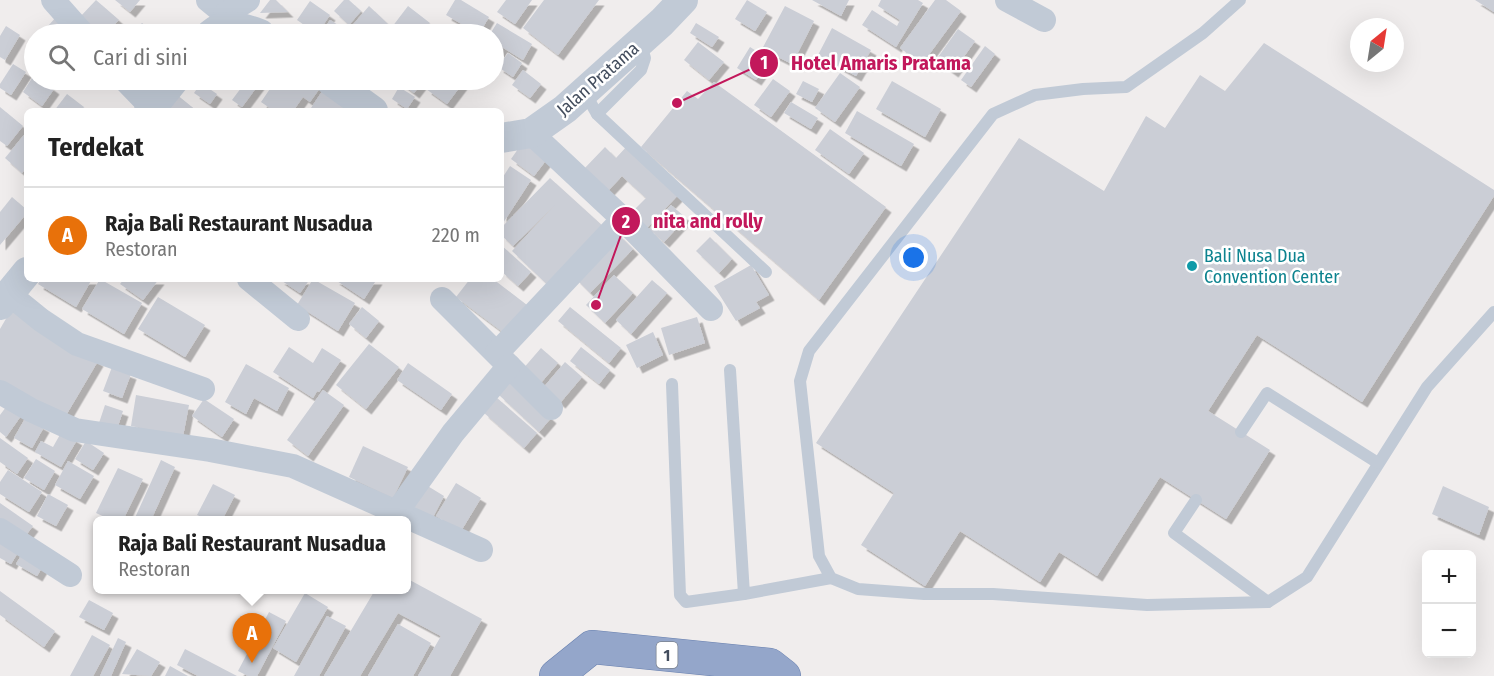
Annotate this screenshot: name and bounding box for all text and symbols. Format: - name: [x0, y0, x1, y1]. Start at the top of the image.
- north arrow: [1350, 18, 1404, 72]
- search box: [24, 24, 504, 90]
- street label: Jalan Pratama: [552, 37, 644, 121]
- icon: search: [45, 41, 78, 74]
- text: Cari di sini: [93, 44, 188, 71]
- callout: Hotel Amaris Pratama: [749, 44, 983, 82]
- text: Hotel Amaris Pratama: [791, 51, 971, 75]
- text: 1: [760, 52, 768, 74]
- text: Terdekat: [48, 132, 144, 163]
- callout: nita and rolly: [611, 202, 775, 240]
- text: nita and rolly: [653, 209, 763, 233]
- text: Raja Bali Restaurant Nusadua: [105, 210, 373, 237]
- text: 2: [621, 211, 630, 233]
- text: A: [62, 223, 73, 247]
- text: 220 m: [432, 223, 480, 247]
- text: Restoran: [105, 237, 177, 261]
- your location: [899, 243, 928, 272]
- place label: Bali Nusa Dua Convention Center: [1204, 245, 1340, 288]
- marker: Bali Nusa Dua Convention Center: [1185, 259, 1199, 273]
- popup: [93, 516, 411, 594]
- text: Raja Bali Restaurant Nusadua: [118, 530, 386, 557]
- map controls: [1422, 550, 1476, 658]
- button: +: [1422, 550, 1476, 604]
- text: Restoran: [118, 557, 191, 581]
- button: −: [1422, 604, 1476, 658]
- pin: A: [232, 614, 272, 663]
- road number: 1: [656, 642, 678, 668]

